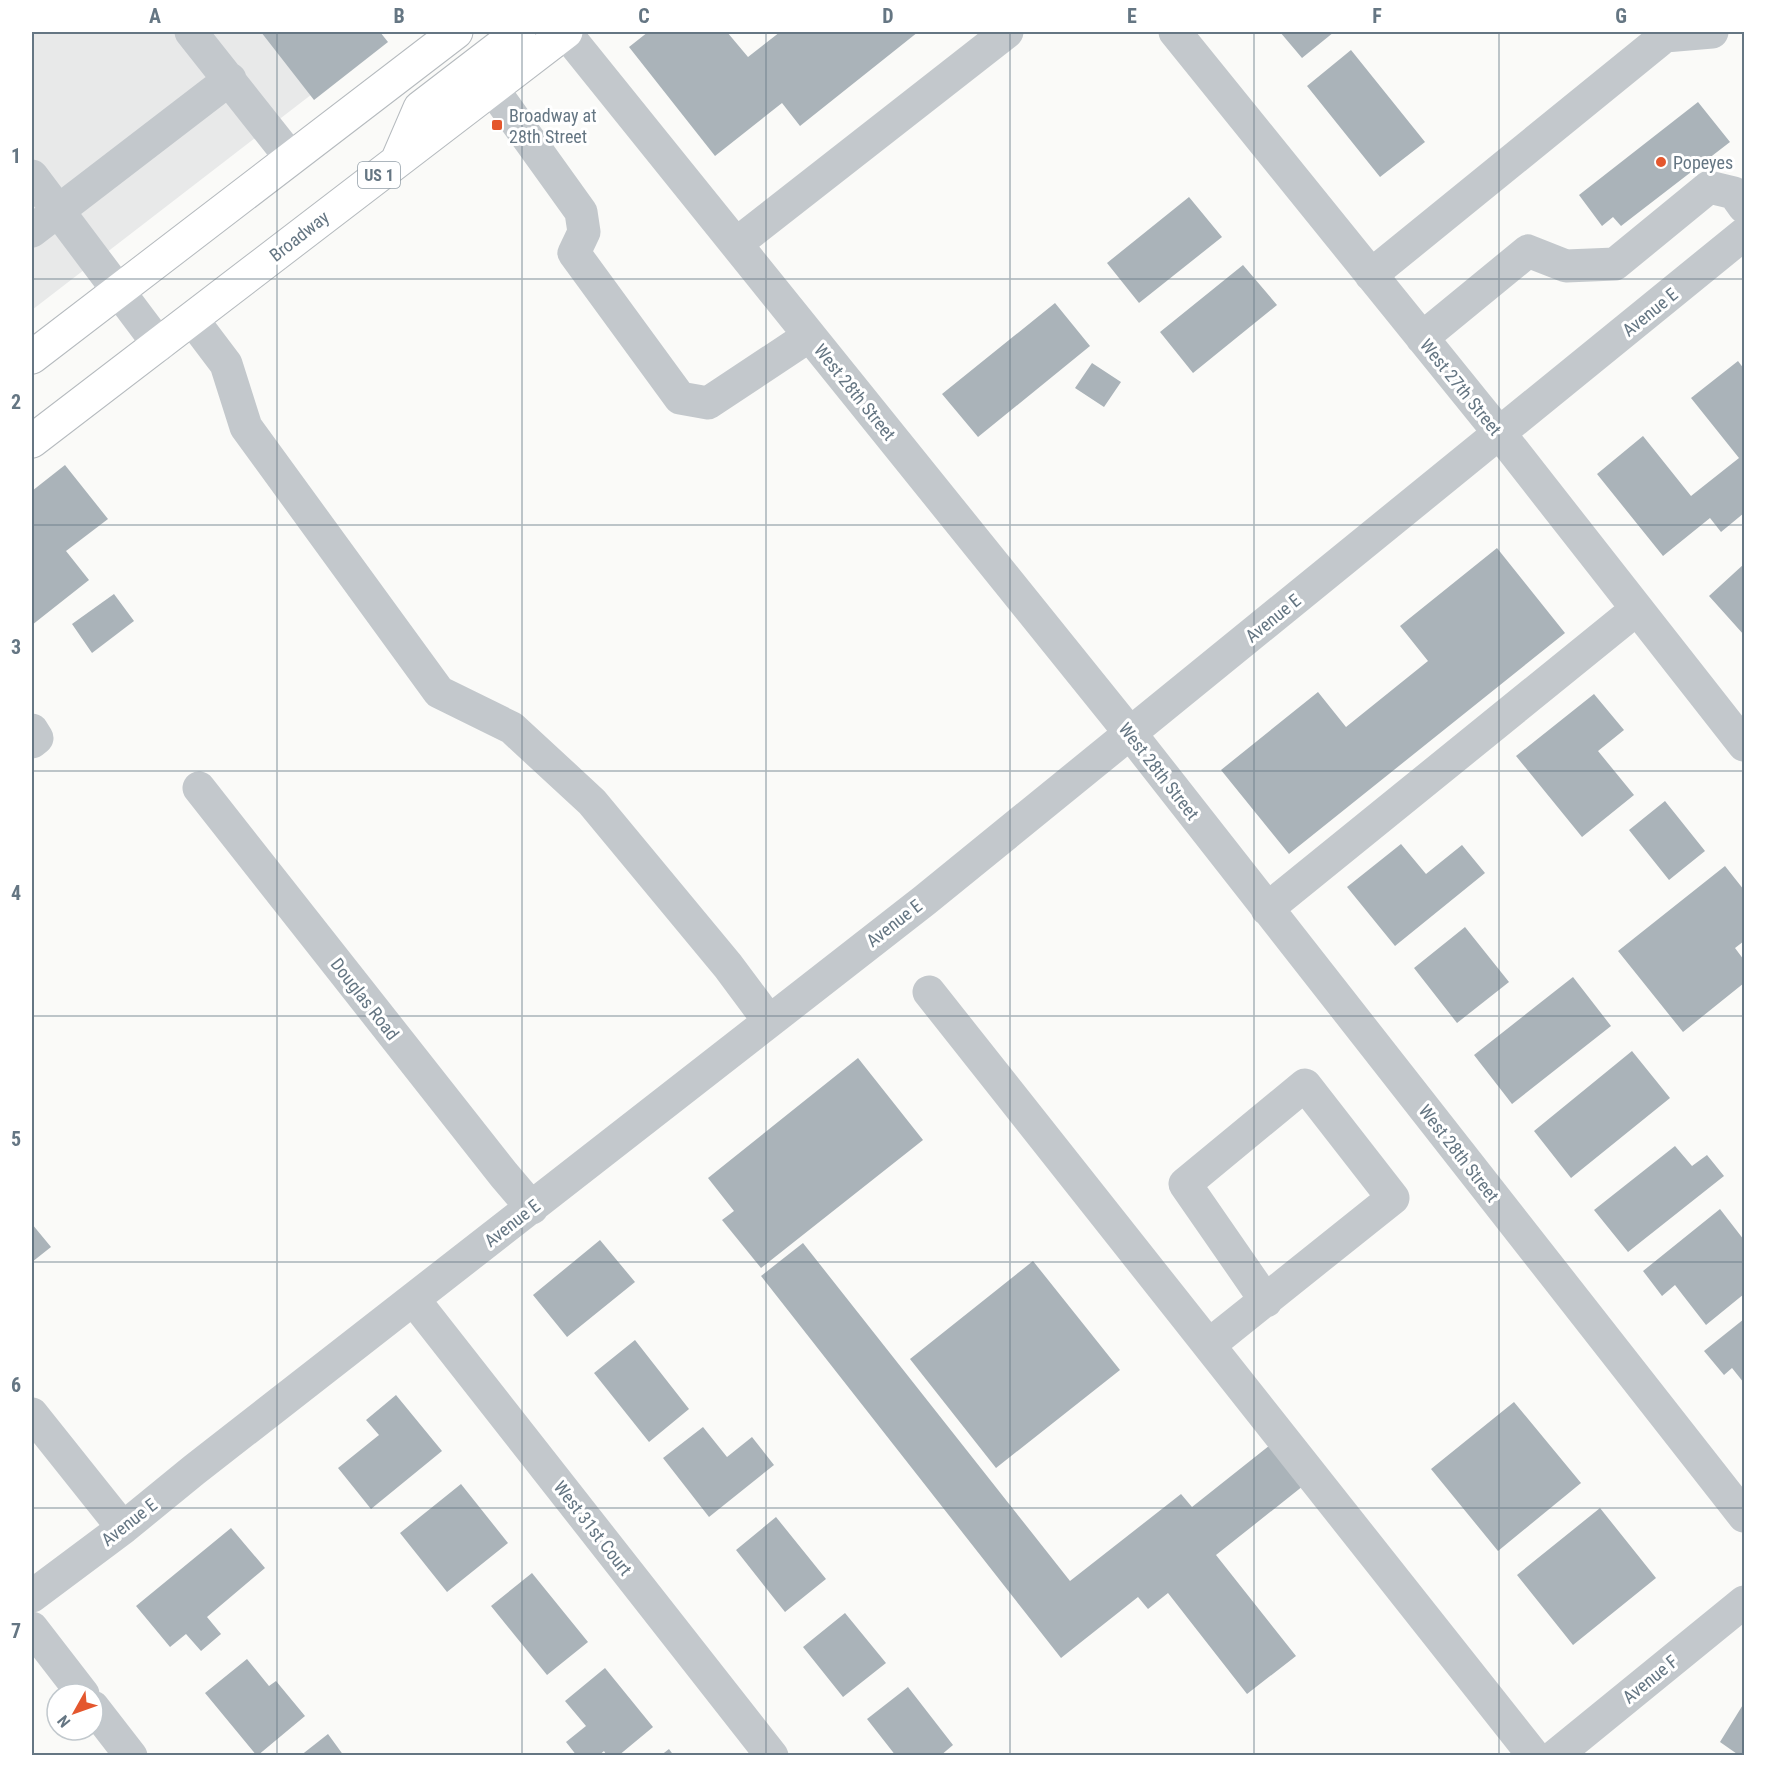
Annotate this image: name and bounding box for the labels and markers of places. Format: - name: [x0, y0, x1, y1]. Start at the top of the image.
- place label: Broadway at 28th Street: [509, 105, 597, 147]
- marker: Broadway at 28th Street: [490, 118, 504, 132]
- place label: Popeyes: [1673, 152, 1733, 173]
- marker: Popeyes: [1654, 155, 1668, 169]

